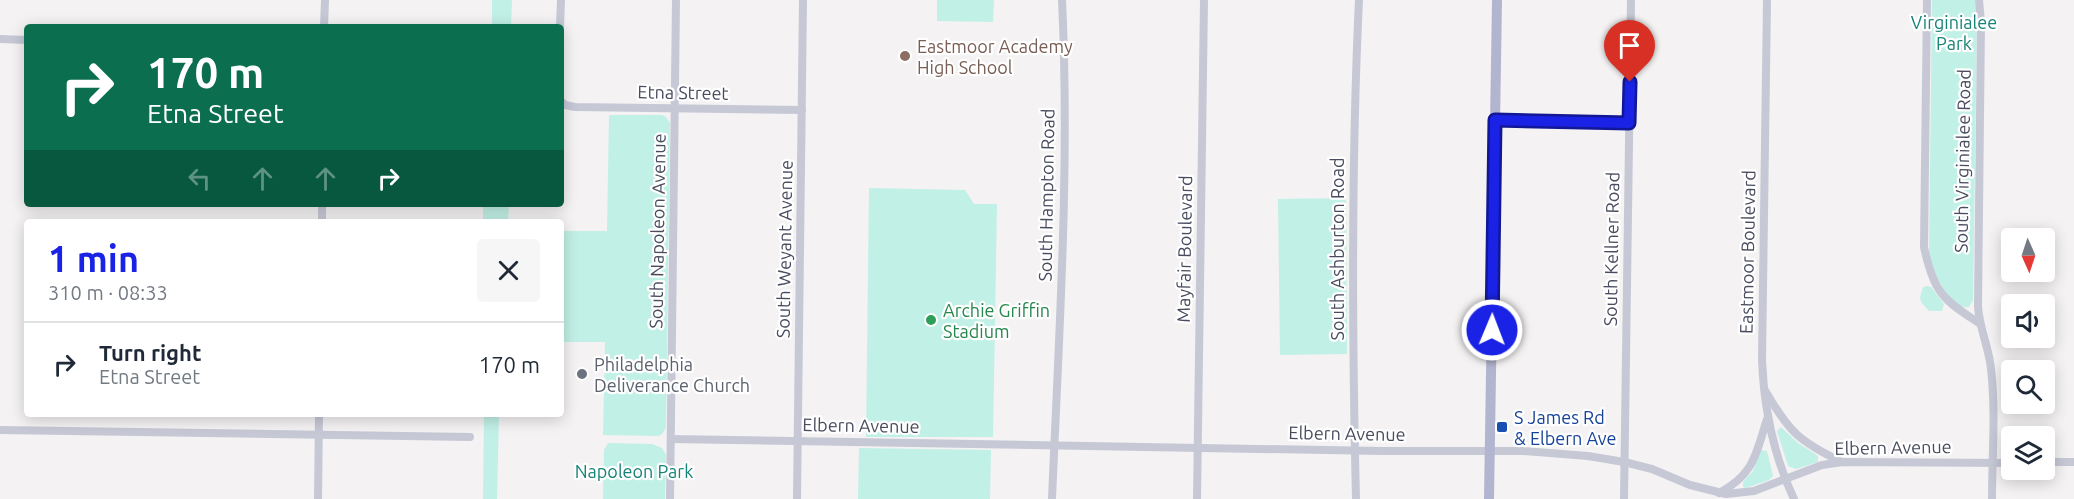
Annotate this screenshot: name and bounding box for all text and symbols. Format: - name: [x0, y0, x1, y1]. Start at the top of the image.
- park label: Virginialee Park: [1911, 12, 1997, 53]
- pin: [1604, 20, 1655, 82]
- icon: arrive: [1613, 29, 1646, 62]
- place label: Eastmoor Academy High School: [917, 36, 1073, 77]
- icon: right: [48, 48, 126, 126]
- text: 170 m: [147, 49, 264, 96]
- marker: Eastmoor Academy High School: [898, 49, 912, 63]
- street label: South Virginialee Road: [1950, 69, 1974, 253]
- street label: Etna Street: [637, 81, 729, 103]
- text: Etna Street: [147, 98, 284, 128]
- street label: South Hampton Road: [1034, 108, 1058, 282]
- street label: South Napoleon Avenue: [645, 133, 669, 329]
- street label: South Ashburton Road: [1327, 158, 1347, 340]
- street label: South Weyant Avenue: [772, 160, 796, 338]
- icon: left: [183, 162, 216, 195]
- icon: ahead: [246, 162, 279, 195]
- icon: ahead: [309, 162, 342, 195]
- icon: right: [372, 162, 405, 195]
- street label: Eastmoor Boulevard: [1736, 170, 1758, 334]
- street label: South Kellner Road: [1600, 172, 1622, 326]
- street label: Mayfair Boulevard: [1173, 175, 1195, 323]
- north arrow: [2001, 228, 2055, 282]
- map controls: [2001, 228, 2055, 480]
- text: 1 min: [48, 238, 139, 279]
- button: close: [477, 239, 540, 302]
- text: 310 m · 08:33: [48, 281, 168, 304]
- button: sound: [2001, 294, 2055, 348]
- position arrow: [1460, 298, 1524, 362]
- place label: Archie Griffin Stadium: [943, 300, 1050, 341]
- marker: Archie Griffin Stadium: [924, 313, 938, 327]
- text: Turn right: [99, 340, 201, 365]
- icon: right: [48, 348, 81, 381]
- text: 170 m: [479, 352, 540, 377]
- place label: Philadelphia Deliverance Church: [594, 354, 750, 395]
- button: search: [2001, 360, 2055, 414]
- text: Etna Street: [99, 365, 200, 388]
- marker: Philadelphia Deliverance Church: [575, 367, 589, 381]
- place label: S James Rd & Elbern Ave: [1514, 407, 1617, 448]
- street label: Elbern Avenue: [802, 414, 920, 436]
- marker: S James Rd & Elbern Ave: [1495, 420, 1509, 434]
- street label: Elbern Avenue: [1288, 422, 1406, 444]
- button: layers: [2001, 426, 2055, 480]
- street label: Elbern Avenue: [1834, 436, 1952, 458]
- park label: Napoleon Park: [575, 461, 693, 481]

